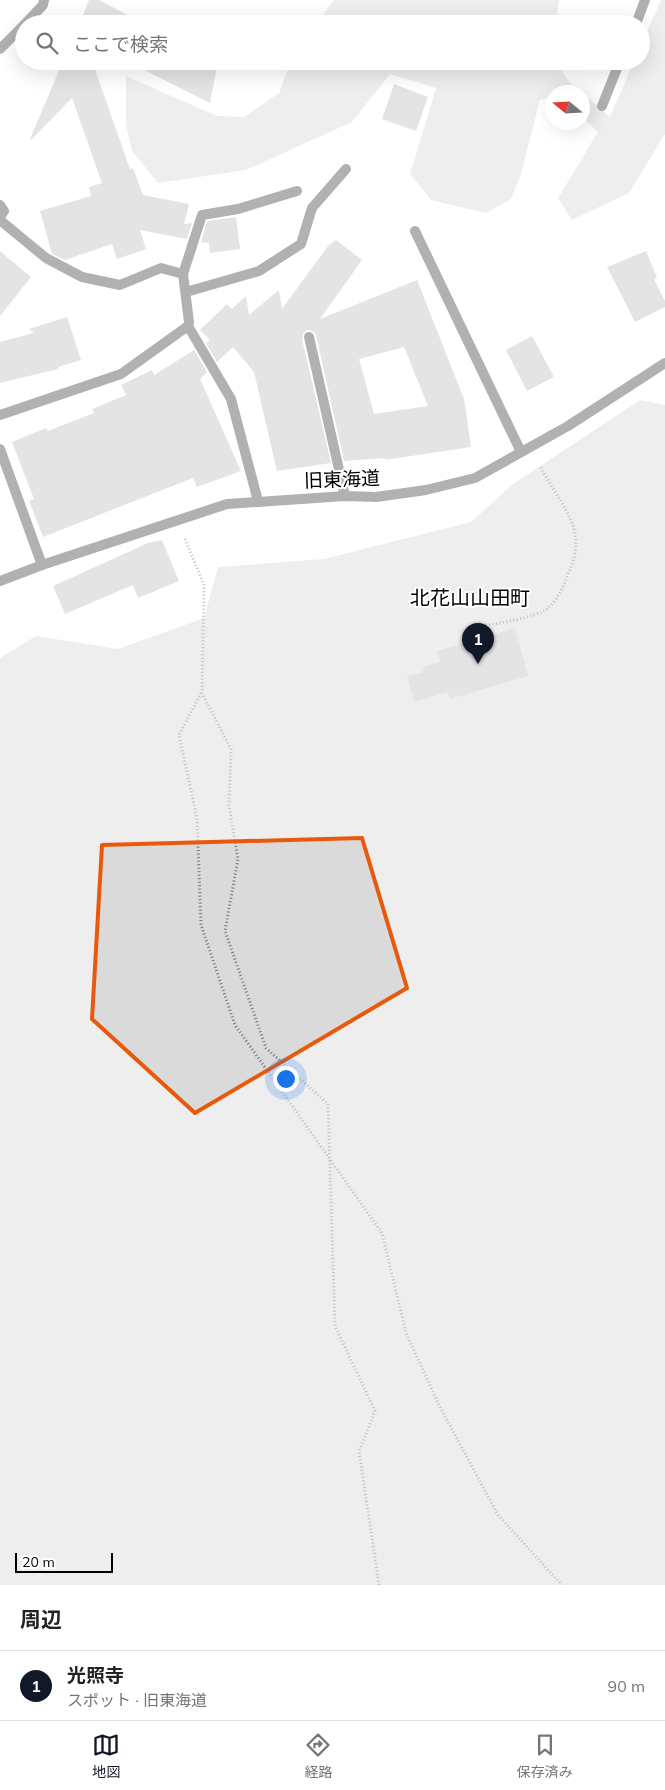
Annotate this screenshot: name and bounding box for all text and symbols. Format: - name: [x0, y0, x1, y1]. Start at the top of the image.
- search box: [15, 15, 650, 70]
- icon: search: [33, 29, 61, 57]
- text: ここで検索: [73, 32, 168, 56]
- north arrow: [545, 85, 590, 130]
- street label: 旧東海道: [304, 466, 380, 492]
- district label: 北花山山田町: [410, 585, 530, 610]
- pin: 1: [462, 623, 494, 664]
- your location: [273, 1066, 299, 1092]
- scale bar: [15, 1550, 112, 1573]
- text: 20 m: [22, 1553, 55, 1571]
- text: 周辺: [20, 1606, 62, 1632]
- text: 光照寺: [67, 1663, 124, 1687]
- text: 1: [31, 1676, 41, 1696]
- text: 90 m: [608, 1676, 645, 1696]
- text: スポット · 旧東海道: [67, 1690, 207, 1710]
- tab: 地図: [92, 1731, 120, 1781]
- tab: 経路: [304, 1731, 332, 1781]
- tab: 保存済み: [517, 1731, 573, 1781]

